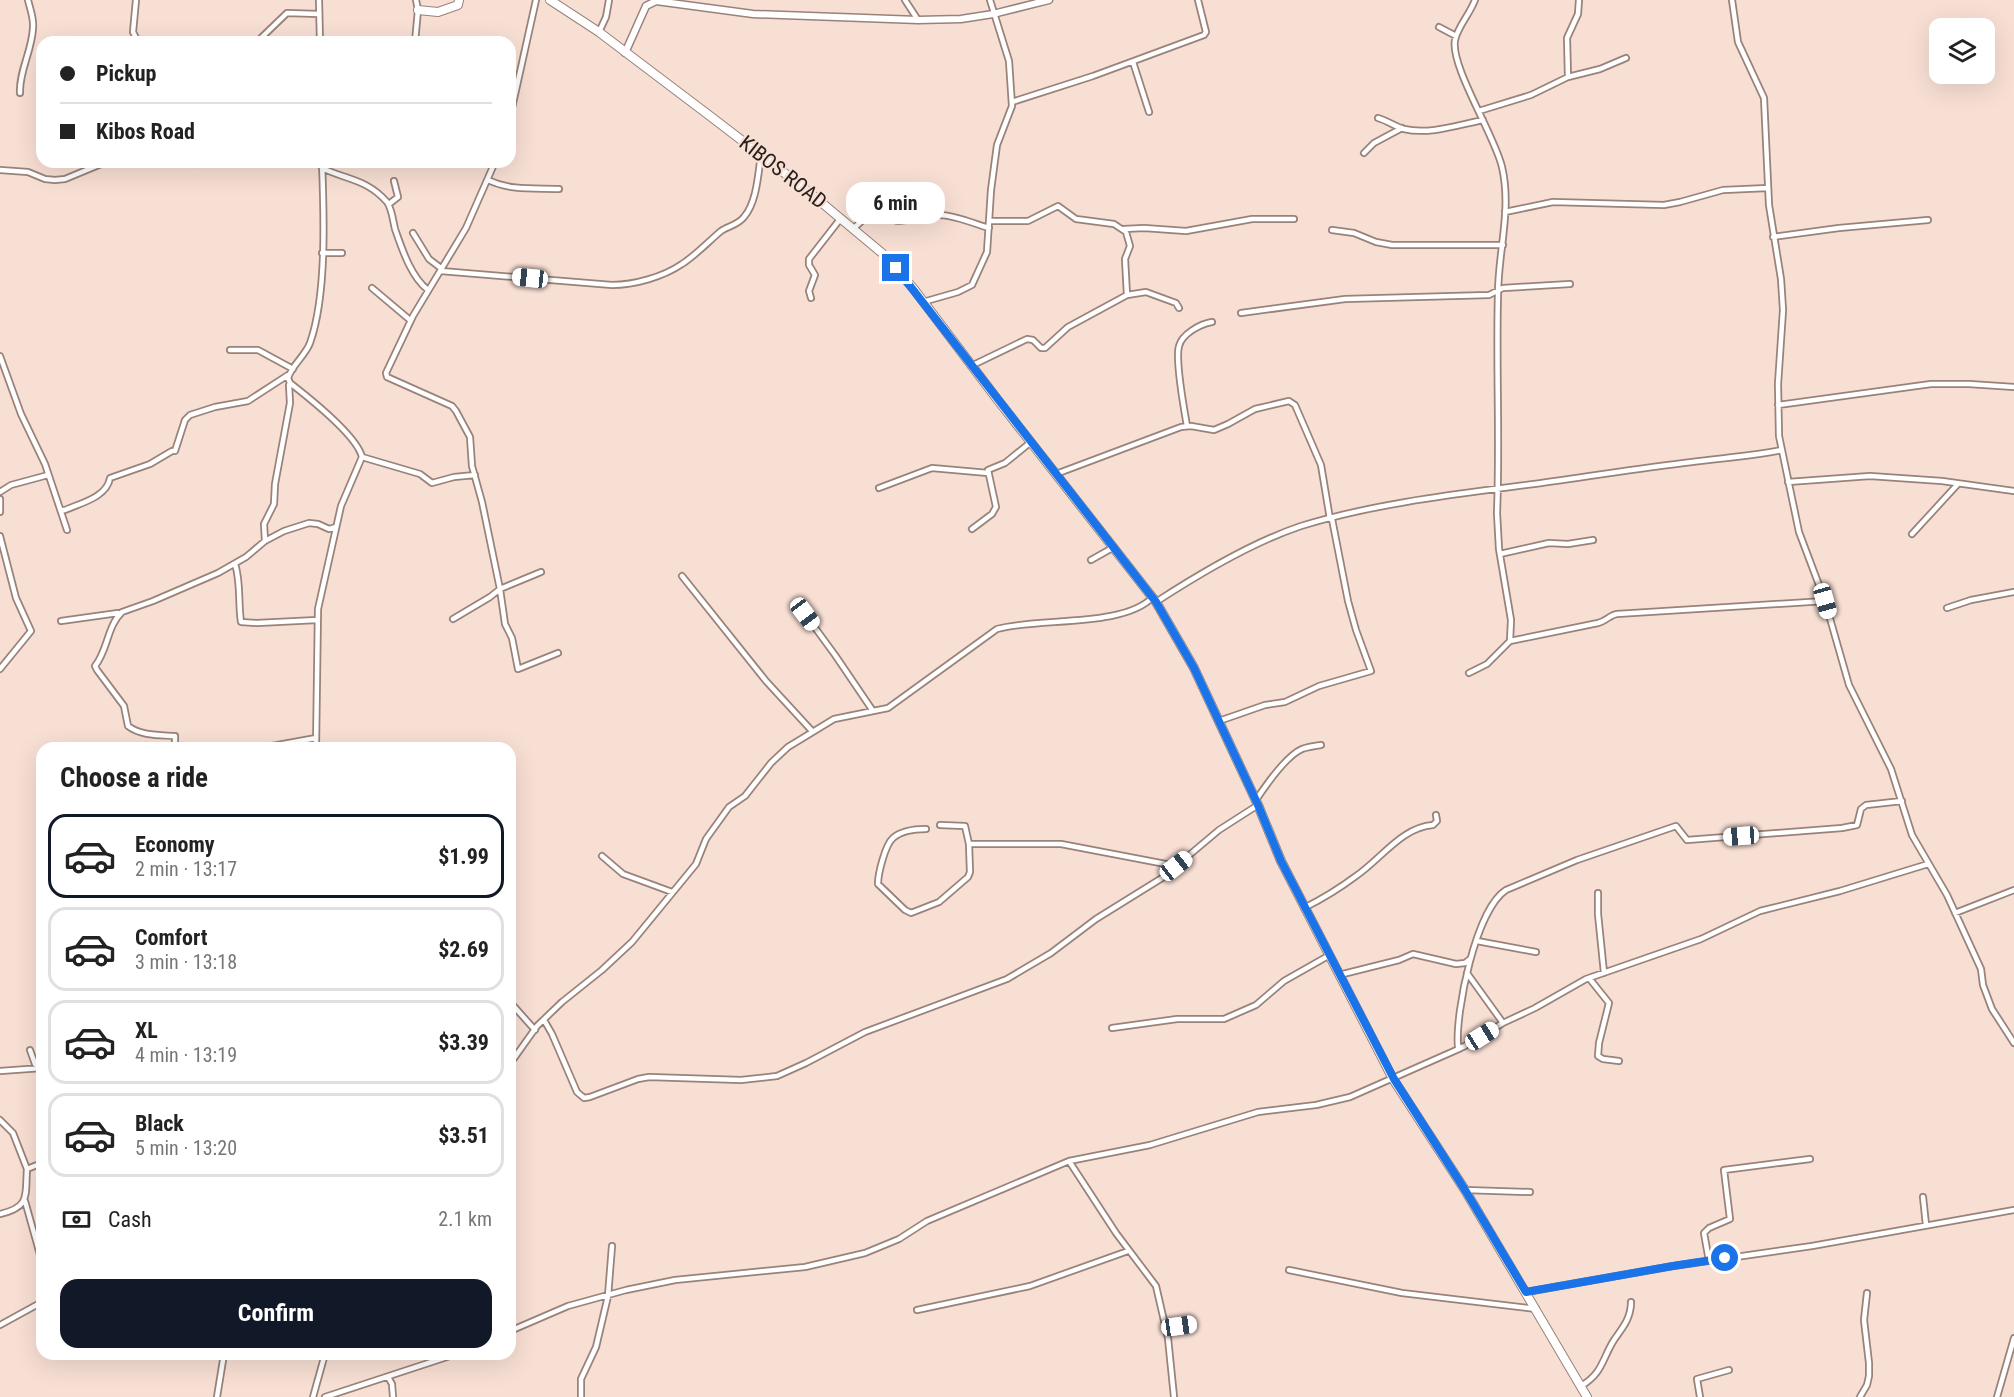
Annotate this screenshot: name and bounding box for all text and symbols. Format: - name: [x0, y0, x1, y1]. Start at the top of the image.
- map controls: [1929, 18, 1995, 84]
- button: layers: [1929, 18, 1995, 84]
- text: Pickup: [96, 61, 156, 86]
- text: Kibos Road: [96, 119, 195, 144]
- street label: KIBOS ROAD: [735, 130, 831, 214]
- callout: 6 min: [846, 181, 946, 223]
- text: 6 min: [873, 191, 918, 215]
- route end: [882, 254, 909, 281]
- car: [511, 267, 549, 289]
- car: [1811, 581, 1839, 621]
- car: [787, 594, 823, 634]
- text: Choose a ride: [60, 762, 208, 794]
- car: [1722, 826, 1760, 846]
- icon: car: [63, 829, 117, 883]
- text: Economy: [135, 832, 215, 857]
- text: $1.99: [438, 844, 489, 869]
- car: [1156, 848, 1196, 884]
- text: 2 min · 13:17: [135, 857, 237, 881]
- icon: car: [63, 922, 117, 976]
- text: Comfort: [135, 925, 208, 950]
- text: $2.69: [438, 937, 489, 962]
- text: 3 min · 13:18: [135, 950, 237, 974]
- icon: car: [63, 1015, 117, 1069]
- text: XL: [135, 1018, 158, 1043]
- car: [1462, 1019, 1502, 1053]
- text: $3.39: [438, 1030, 489, 1055]
- text: 4 min · 13:19: [135, 1043, 237, 1067]
- icon: car: [63, 1108, 117, 1162]
- text: Black: [135, 1111, 184, 1136]
- text: $3.51: [438, 1123, 489, 1148]
- text: 5 min · 13:20: [135, 1136, 237, 1160]
- icon: cash: [60, 1203, 93, 1236]
- text: Cash: [108, 1207, 152, 1232]
- text: 2.1 km: [438, 1207, 492, 1231]
- route start: [1711, 1244, 1738, 1271]
- button: Confirm: [60, 1279, 492, 1348]
- car: [1160, 1315, 1198, 1337]

